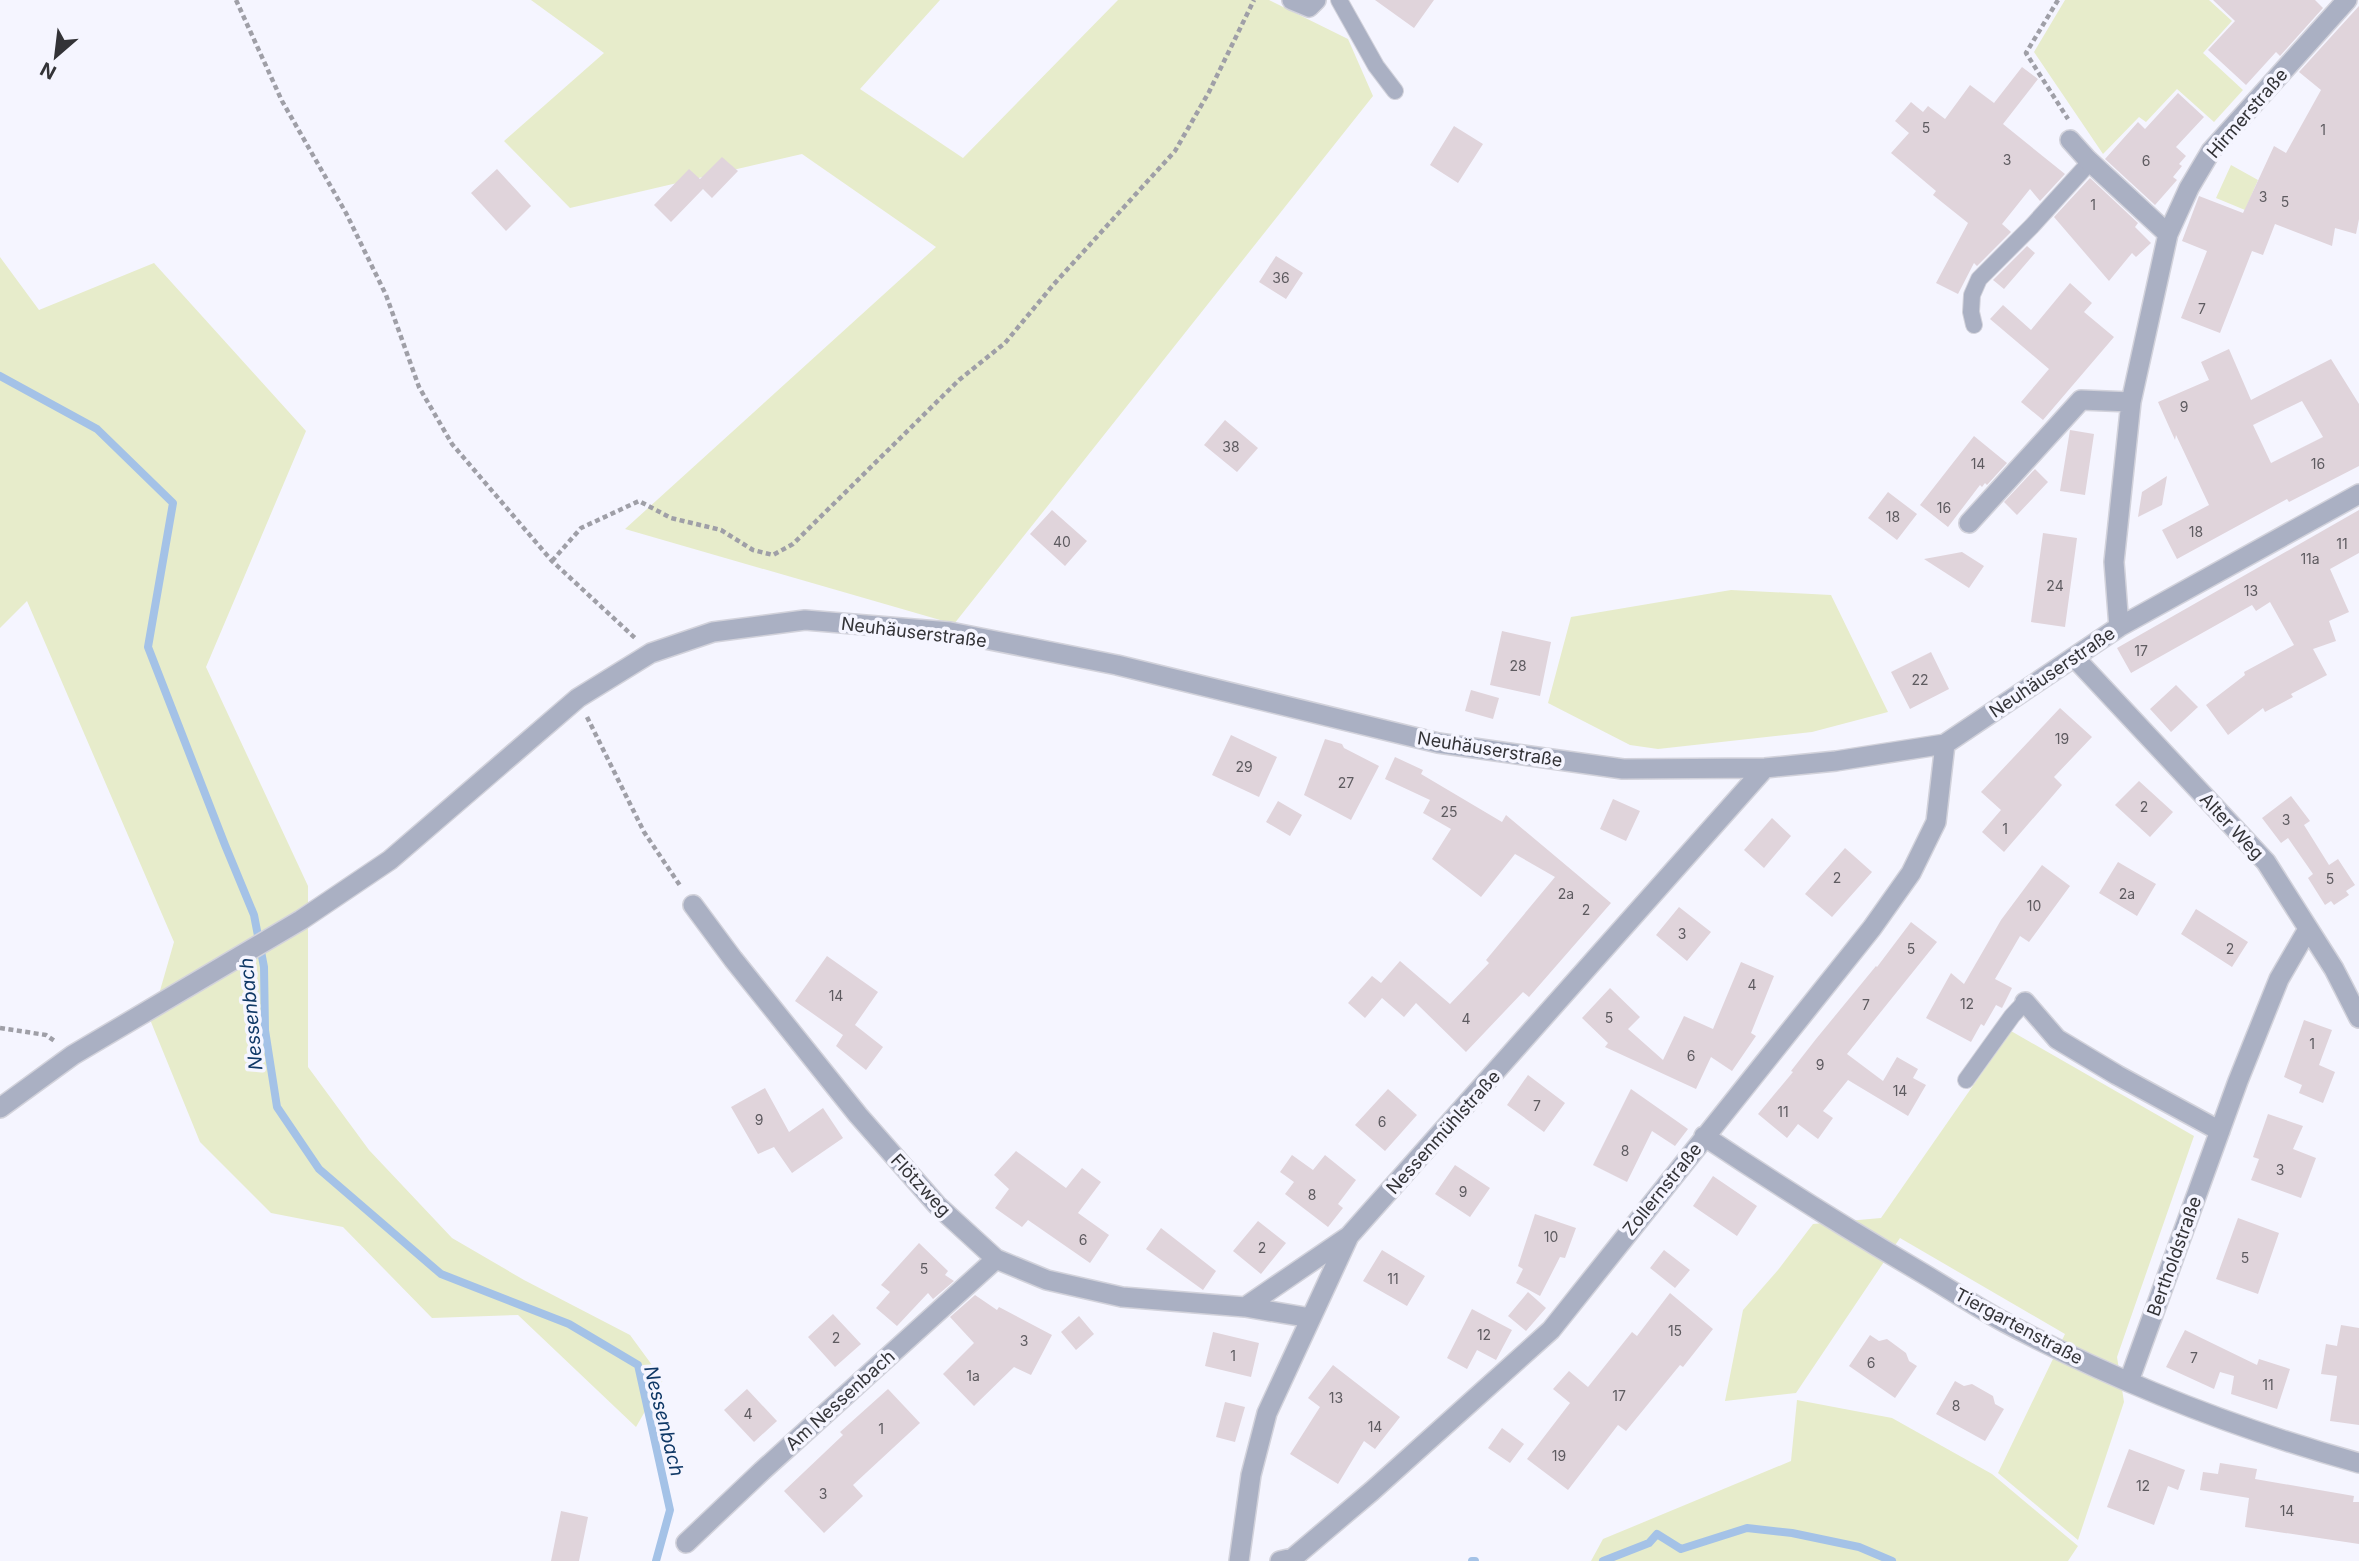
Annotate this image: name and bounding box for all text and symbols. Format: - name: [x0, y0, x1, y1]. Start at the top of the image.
- north arrow: [21, 21, 91, 91]
- text: N: [36, 57, 60, 84]
- street label: Hirmerstraße: [2202, 64, 2292, 162]
- house number: 5: [1922, 119, 1930, 136]
- house number: 1: [2320, 121, 2326, 138]
- house number: 3: [2003, 151, 2011, 168]
- house number: 6: [2142, 152, 2150, 169]
- house number: 3: [2259, 188, 2267, 205]
- house number: 5: [2281, 193, 2289, 210]
- house number: 1: [2090, 196, 2096, 213]
- house number: 36: [1272, 269, 1290, 286]
- house number: 7: [2198, 300, 2206, 317]
- house number: 9: [2180, 398, 2188, 415]
- house number: 38: [1222, 438, 1240, 455]
- house number: 14: [1971, 455, 1985, 472]
- house number: 16: [2311, 455, 2325, 472]
- house number: 16: [1937, 499, 1951, 516]
- house number: 18: [1886, 508, 1900, 525]
- house number: 18: [2189, 523, 2203, 540]
- house number: 40: [1053, 533, 1071, 550]
- house number: 11: [2336, 535, 2348, 552]
- house number: 11a: [2300, 550, 2320, 567]
- house number: 24: [2046, 577, 2064, 594]
- house number: 13: [2244, 582, 2258, 599]
- street label: Neuhäuserstraße: [840, 613, 988, 651]
- street label: Neuhäuserstraße: [1985, 622, 2119, 722]
- house number: 17: [2134, 642, 2148, 659]
- house number: 28: [1509, 657, 1527, 674]
- house number: 22: [1911, 671, 1929, 688]
- street label: Neuhäuserstraße: [1416, 727, 1564, 771]
- house number: 19: [2055, 730, 2069, 747]
- house number: 29: [1235, 758, 1253, 775]
- house number: 27: [1338, 774, 1354, 791]
- street label: Alter Weg: [2196, 788, 2268, 864]
- house number: 2: [2140, 798, 2148, 815]
- house number: 25: [1440, 803, 1458, 820]
- house number: 3: [2282, 811, 2290, 828]
- house number: 1: [2002, 820, 2008, 837]
- house number: 2: [1833, 869, 1841, 886]
- house number: 5: [2326, 870, 2334, 887]
- house number: 2a: [1558, 885, 1574, 902]
- house number: 2a: [2119, 885, 2135, 902]
- house number: 10: [2027, 897, 2041, 914]
- house number: 2: [1582, 901, 1590, 918]
- house number: 3: [1678, 925, 1686, 942]
- house number: 5: [1907, 940, 1915, 957]
- house number: 2: [2226, 940, 2234, 957]
- water label: Nessenbach: [235, 957, 267, 1071]
- house number: 4: [1747, 976, 1757, 993]
- house number: 14: [829, 987, 843, 1004]
- house number: 12: [1960, 995, 1974, 1012]
- house number: 7: [1862, 996, 1870, 1013]
- house number: 5: [1605, 1009, 1613, 1026]
- house number: 4: [1461, 1010, 1471, 1027]
- house number: 1: [2309, 1035, 2315, 1052]
- house number: 6: [1687, 1047, 1695, 1064]
- house number: 9: [1816, 1056, 1824, 1073]
- street label: Nessenmühlstraße: [1382, 1066, 1504, 1198]
- house number: 14: [1893, 1082, 1907, 1099]
- house number: 7: [1533, 1097, 1541, 1114]
- house number: 11: [1777, 1103, 1789, 1120]
- house number: 9: [755, 1111, 763, 1128]
- house number: 6: [1378, 1113, 1386, 1130]
- street label: Zollernstraße: [1618, 1139, 1706, 1239]
- house number: 8: [1621, 1142, 1629, 1159]
- street label: Flötzweg: [887, 1149, 955, 1221]
- house number: 3: [2276, 1161, 2284, 1178]
- house number: 9: [1459, 1183, 1467, 1200]
- house number: 8: [1308, 1186, 1316, 1203]
- street label: Bertholdstraße: [2143, 1193, 2205, 1319]
- house number: 10: [1544, 1228, 1558, 1245]
- house number: 6: [1079, 1231, 1087, 1248]
- house number: 2: [1258, 1239, 1266, 1256]
- house number: 5: [2241, 1249, 2249, 1266]
- house number: 5: [920, 1260, 928, 1277]
- house number: 11: [1387, 1270, 1399, 1287]
- street label: Tiergartenstraße: [1951, 1283, 2087, 1369]
- house number: 15: [1668, 1322, 1682, 1339]
- house number: 12: [1477, 1326, 1491, 1343]
- house number: 2: [832, 1329, 840, 1346]
- house number: 3: [1020, 1332, 1028, 1349]
- street label: Am Nessenbach: [781, 1345, 899, 1455]
- house number: 1: [1230, 1347, 1236, 1364]
- house number: 7: [2190, 1349, 2198, 1366]
- house number: 6: [1867, 1354, 1875, 1371]
- water label: Nessenbach: [639, 1363, 689, 1479]
- house number: 1a: [966, 1367, 980, 1384]
- house number: 11: [2262, 1376, 2274, 1393]
- house number: 17: [1612, 1387, 1626, 1404]
- house number: 13: [1329, 1389, 1343, 1406]
- house number: 8: [1952, 1397, 1960, 1414]
- house number: 4: [743, 1405, 753, 1422]
- house number: 14: [1368, 1418, 1382, 1435]
- house number: 1: [878, 1420, 884, 1437]
- house number: 19: [1552, 1447, 1566, 1464]
- house number: 12: [2136, 1477, 2150, 1494]
- house number: 3: [819, 1485, 827, 1502]
- house number: 14: [2280, 1502, 2294, 1519]

